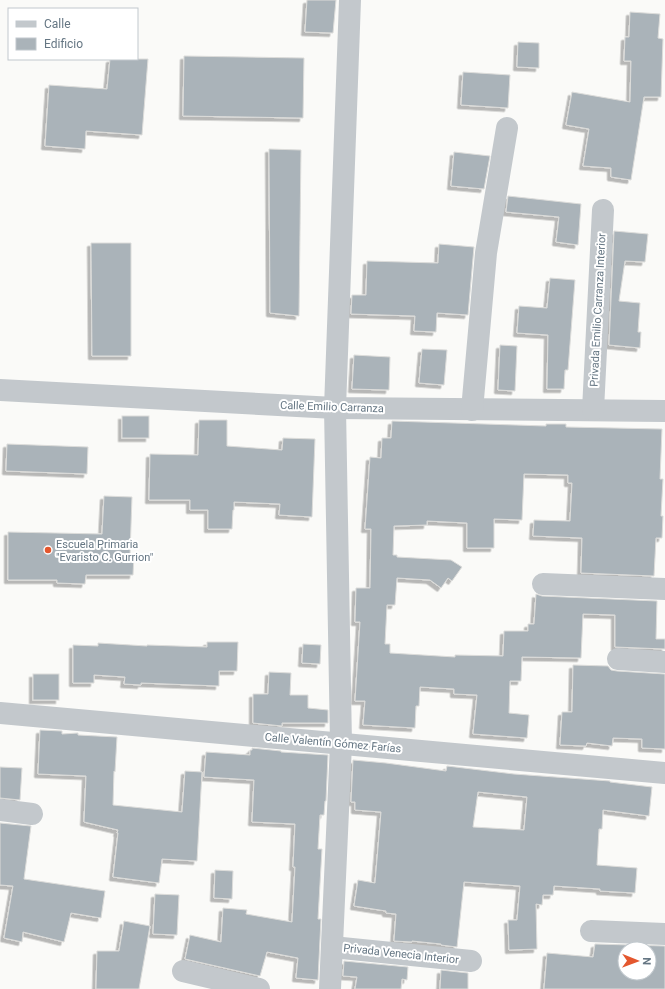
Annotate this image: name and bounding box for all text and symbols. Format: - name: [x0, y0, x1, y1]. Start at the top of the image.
- legend: [8, 8, 138, 60]
- text: Calle: [44, 17, 71, 31]
- text: Edificio: [44, 37, 83, 51]
- street label: Privada Emilio Carranza Interior: [587, 233, 609, 387]
- street label: Calle Emilio Carranza: [280, 399, 384, 415]
- place label: Escuela Primaria "Evaristo C. Gurrion": [56, 538, 153, 564]
- marker: Escuela Primaria "Evaristo C. Gurrion": [43, 545, 53, 555]
- street label: Calle Valentín Gómez Farías: [264, 731, 402, 755]
- street label: Privada Venecia Interior: [343, 941, 460, 967]
- north arrow: [617, 941, 657, 981]
- text: N: [640, 957, 653, 965]

